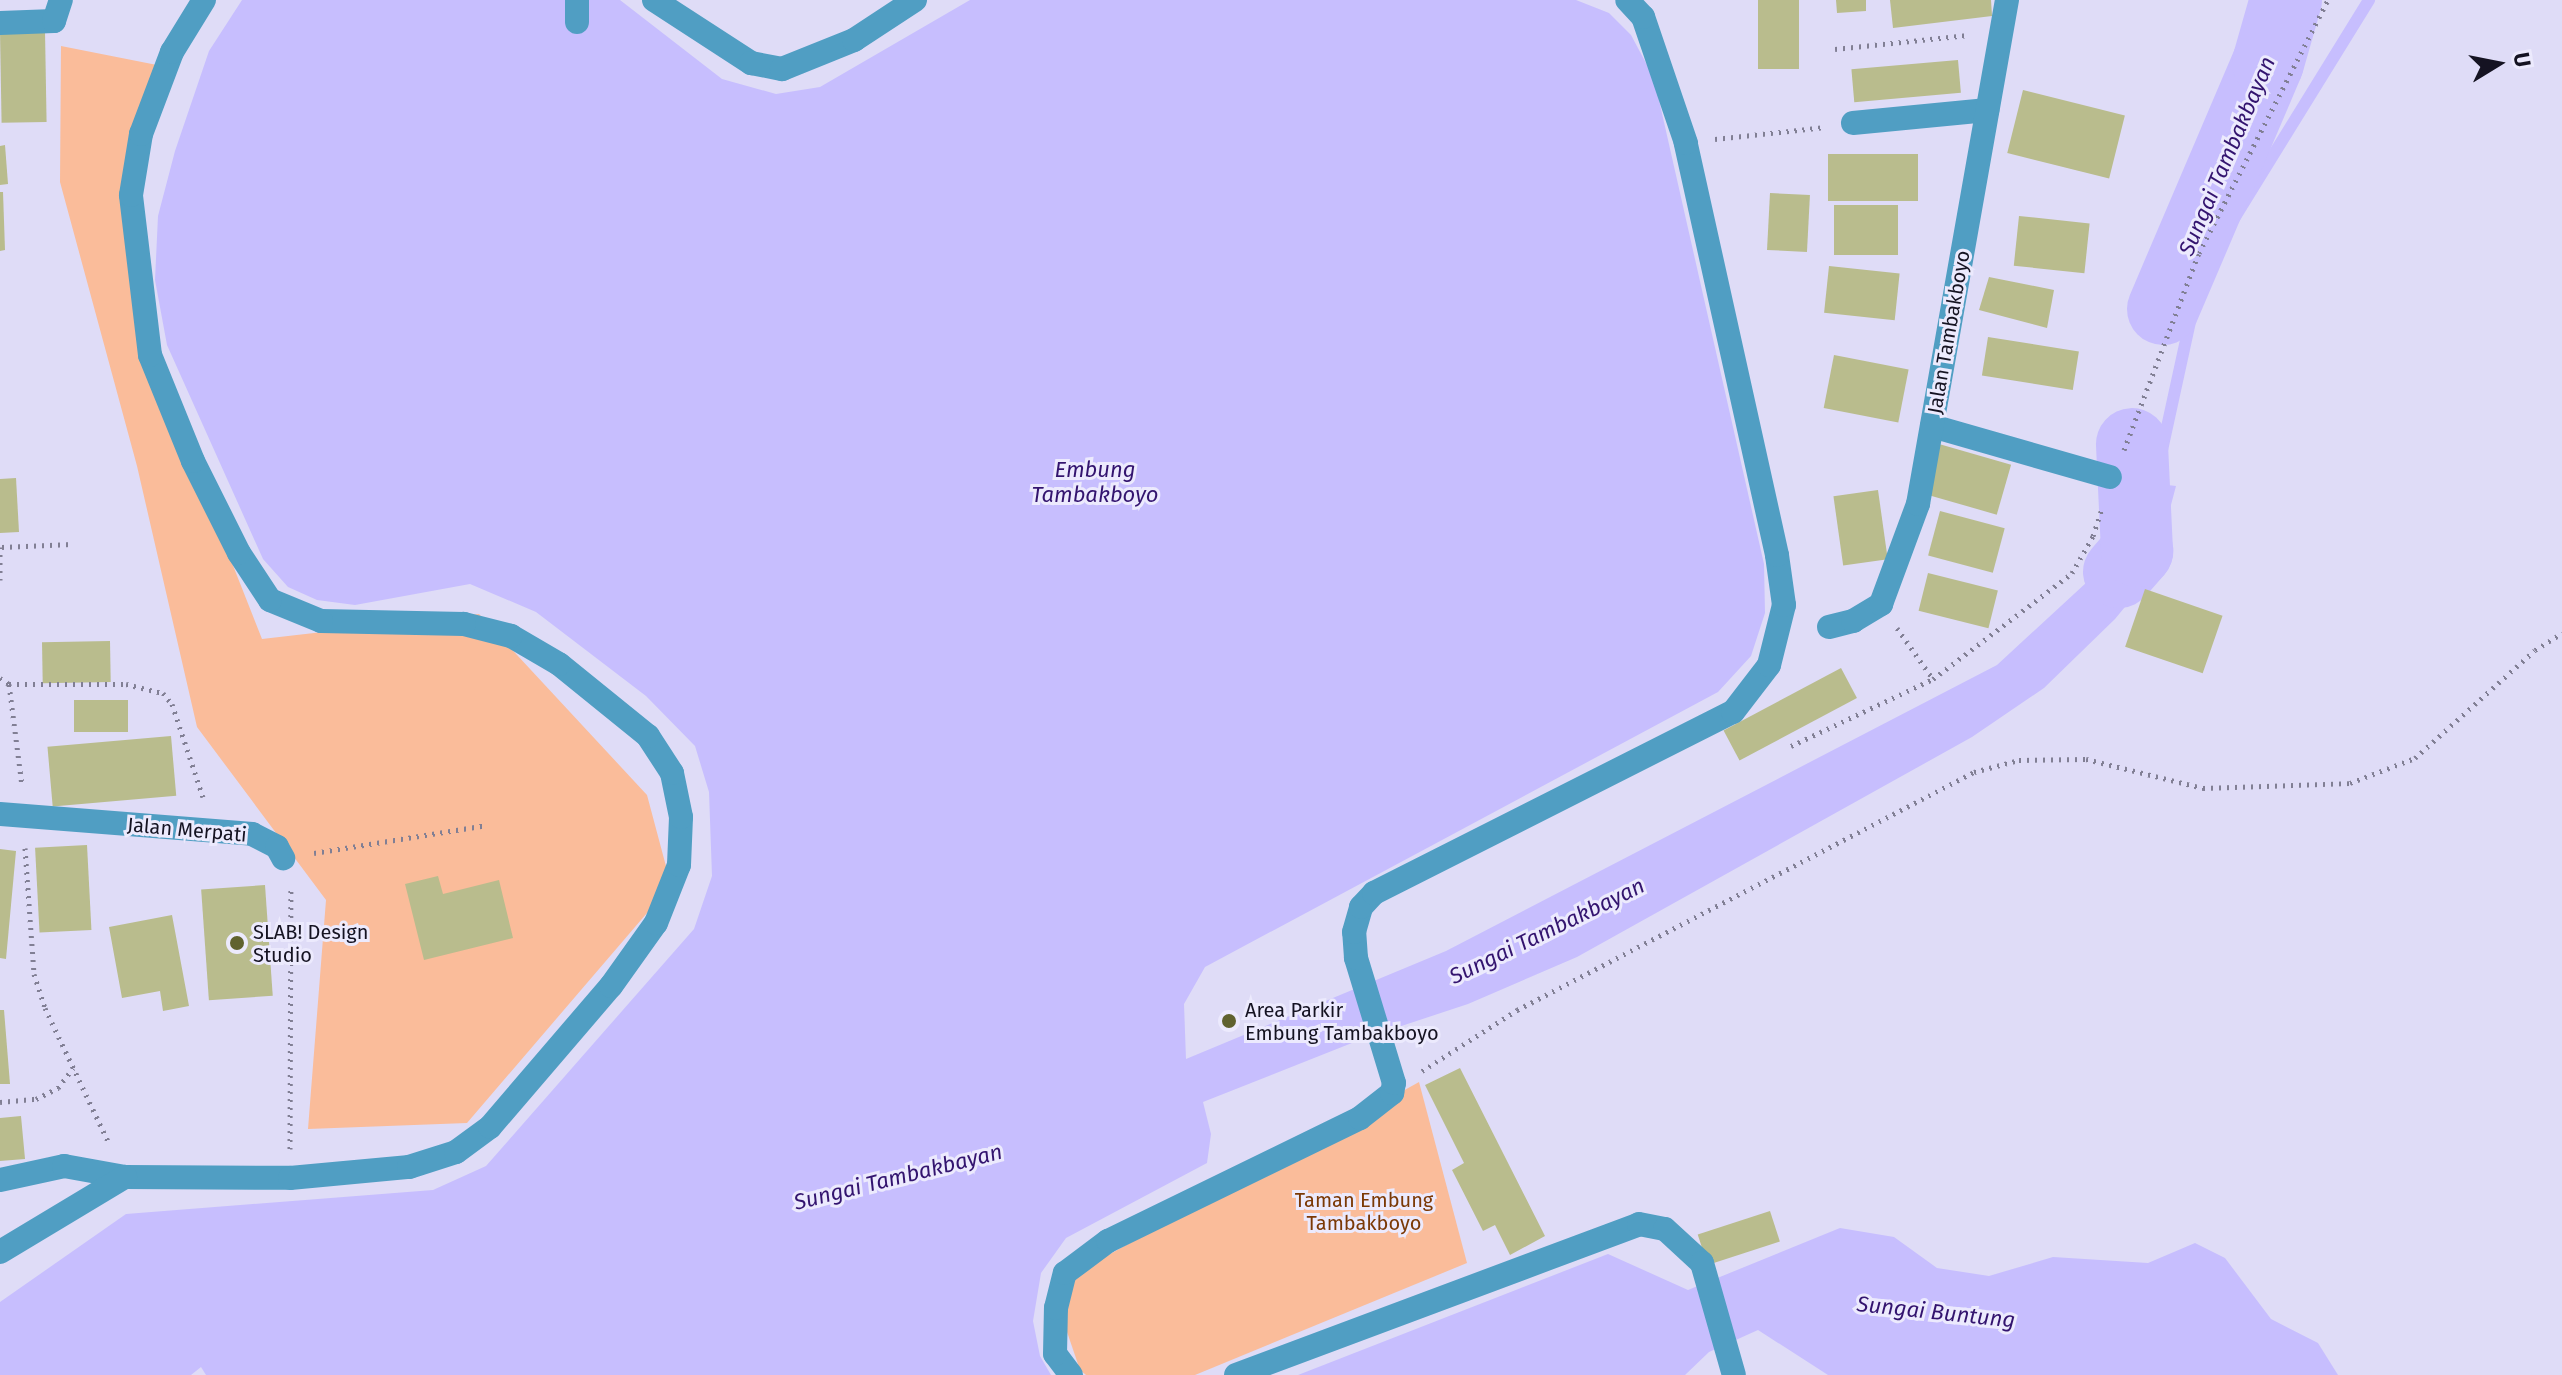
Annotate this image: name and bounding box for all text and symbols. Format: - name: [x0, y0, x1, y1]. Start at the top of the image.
- north arrow: [2458, 24, 2538, 104]
- text: U: [2508, 50, 2537, 69]
- water label: Sungai Tambakbayan: [2173, 52, 2281, 260]
- street label: Jalan Tambakboyo: [1923, 248, 1975, 416]
- water label: Embung Tambakboyo: [1031, 456, 1159, 508]
- street label: Jalan Merpati: [126, 813, 248, 847]
- water label: Sungai Tambakbayan: [1445, 872, 1649, 990]
- place label: SLAB! Design Studio: [253, 920, 368, 967]
- marker: SLAB! Design Studio: [228, 934, 246, 952]
- place label: Area Parkir Embung Tambakboyo: [1245, 998, 1439, 1045]
- marker: Area Parkir Embung Tambakboyo: [1220, 1012, 1238, 1030]
- water label: Sungai Tambakbayan: [791, 1138, 1005, 1216]
- park label: Taman Embung Tambakboyo: [1295, 1189, 1433, 1236]
- water label: Sungai Buntung: [1856, 1291, 2016, 1333]

